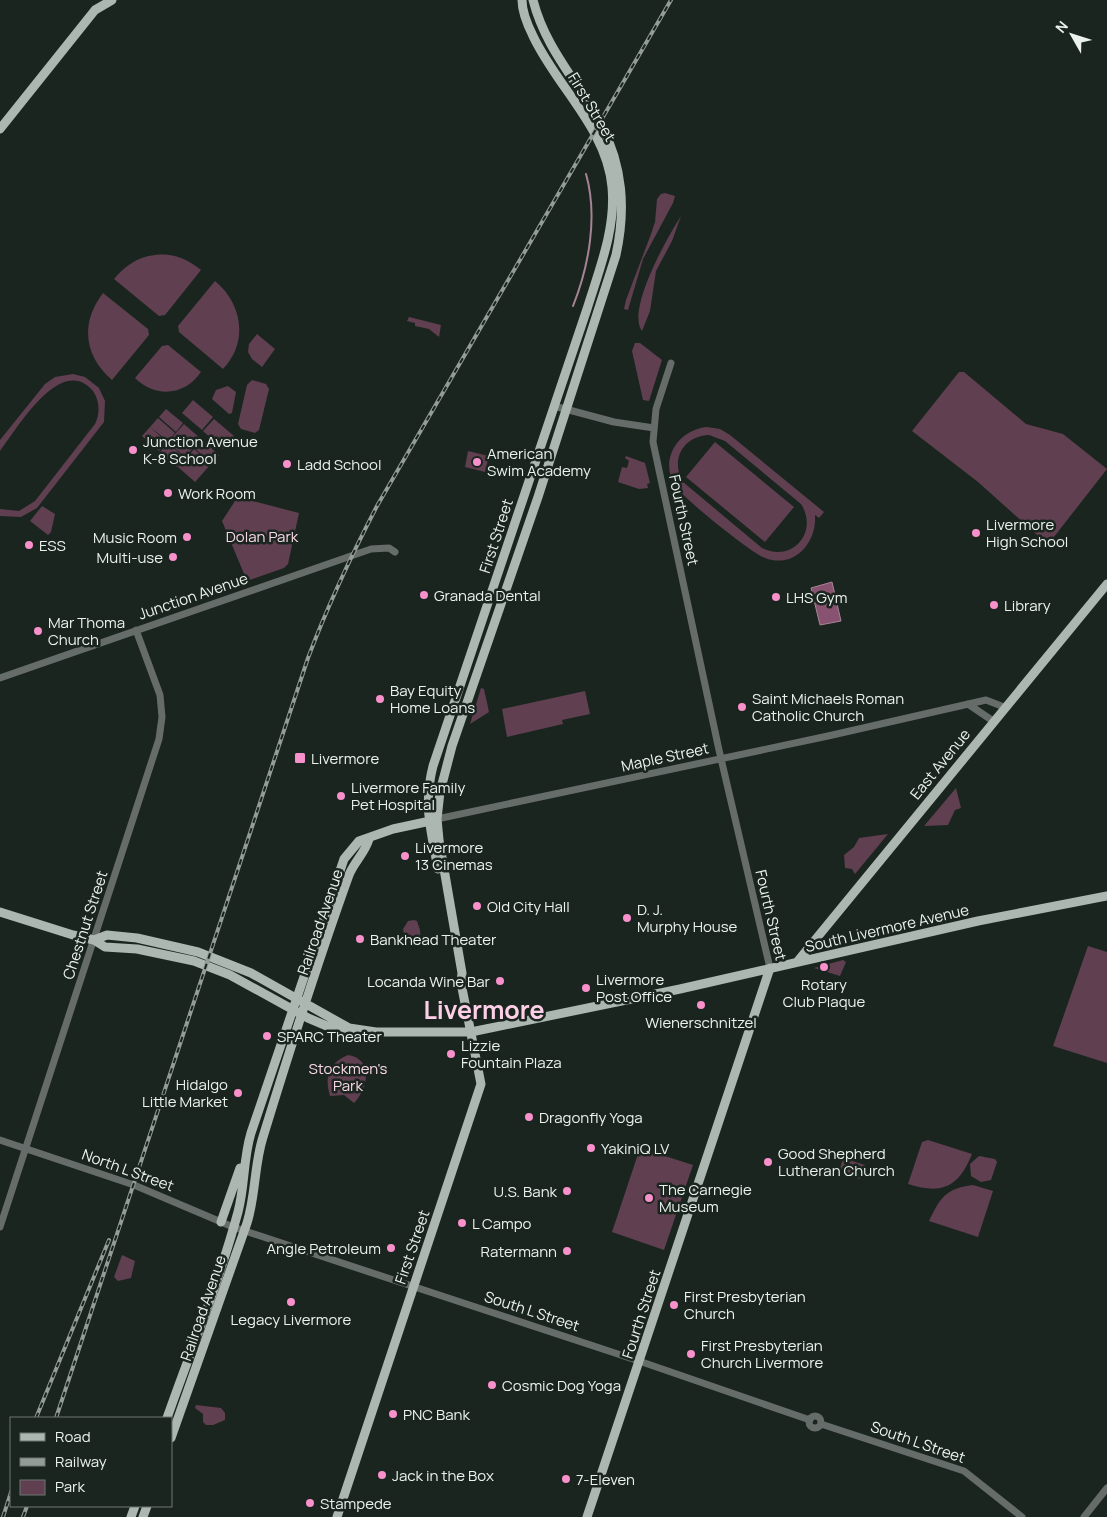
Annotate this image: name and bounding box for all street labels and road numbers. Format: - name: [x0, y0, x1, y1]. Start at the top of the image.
- street label: First Street: [563, 69, 621, 145]
- street label: Fourth Street: [664, 473, 704, 567]
- street label: First Street: [474, 496, 518, 576]
- street label: Junction Avenue: [135, 567, 251, 625]
- street label: East Avenue: [905, 724, 975, 804]
- street label: Maple Street: [619, 737, 711, 777]
- street label: Railroad Avenue: [292, 866, 348, 978]
- street label: Chestnut Street: [58, 868, 112, 982]
- street label: Fourth Street: [750, 868, 792, 962]
- street label: South Livermore Avenue: [803, 899, 971, 957]
- street label: North L Street: [79, 1144, 177, 1196]
- street label: First Street: [390, 1207, 434, 1287]
- street label: Railroad Avenue: [175, 1252, 231, 1364]
- street label: Fourth Street: [617, 1267, 665, 1361]
- street label: South L Street: [482, 1286, 582, 1336]
- street label: South L Street: [868, 1416, 968, 1468]

